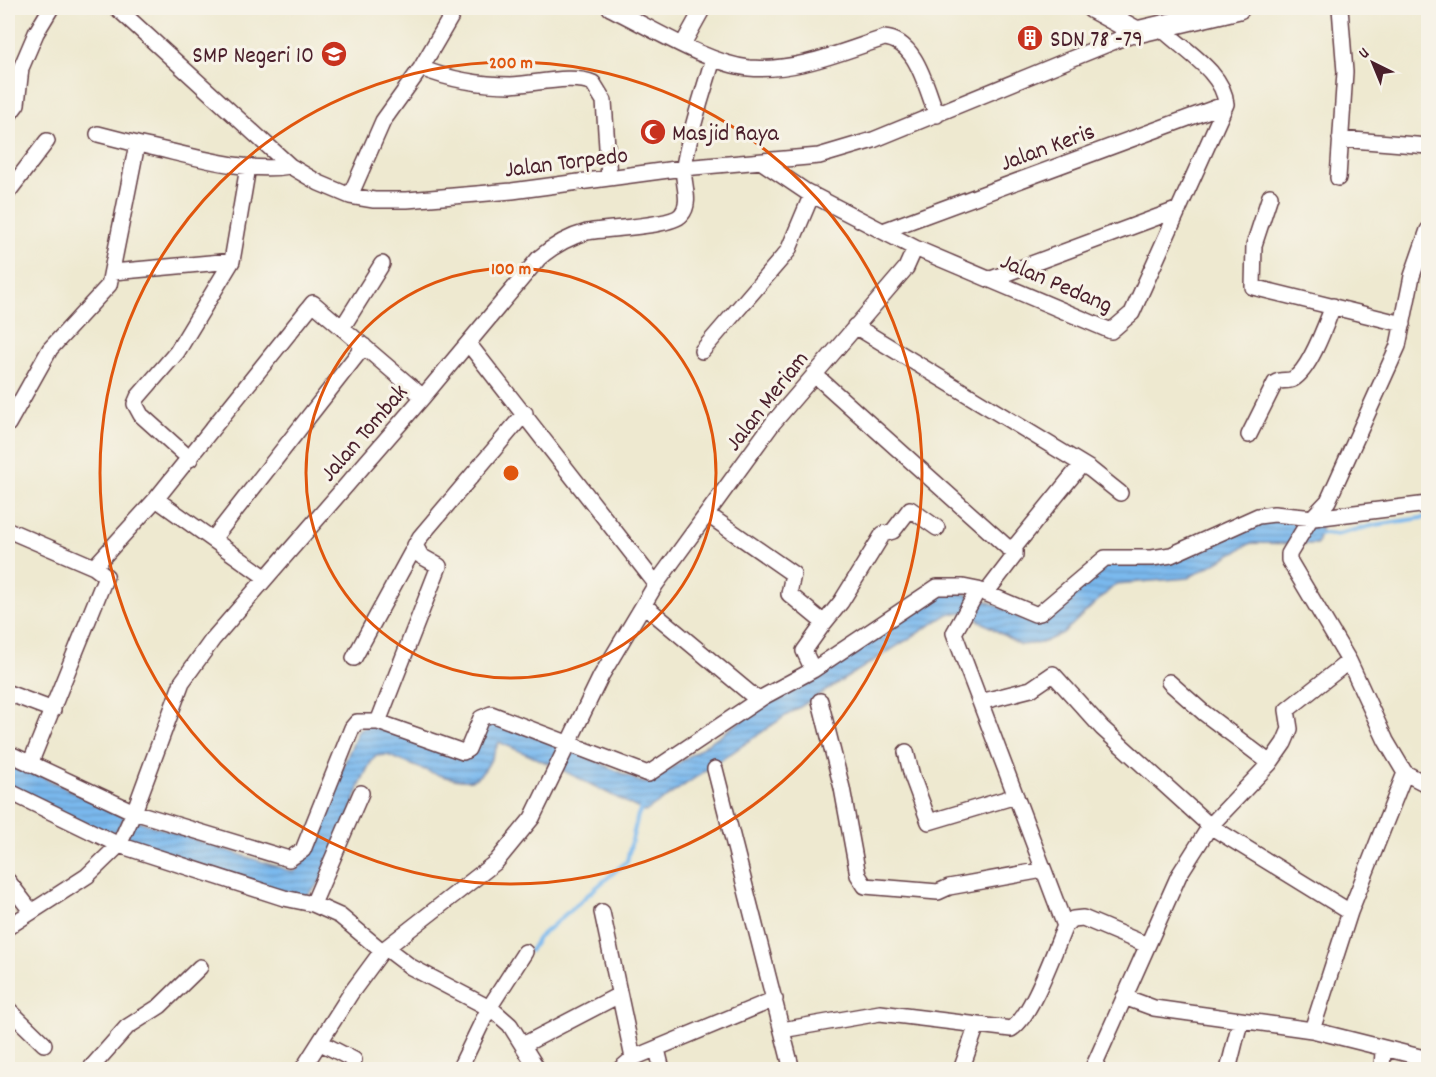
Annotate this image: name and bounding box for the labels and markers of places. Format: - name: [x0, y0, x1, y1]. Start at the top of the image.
- building icon: SDN 78 -79: [1015, 23, 1045, 53]
- place label: SDN 78 -79: [1050, 24, 1143, 58]
- school or university icon: SMP Negeri 10: [319, 39, 349, 69]
- place label: SMP Negeri 10: [192, 40, 314, 74]
- mosque icon: Masjid Raya: [638, 117, 668, 147]
- place label: Masjid Raya: [672, 118, 780, 152]
- centre of rings: [501, 463, 521, 483]

